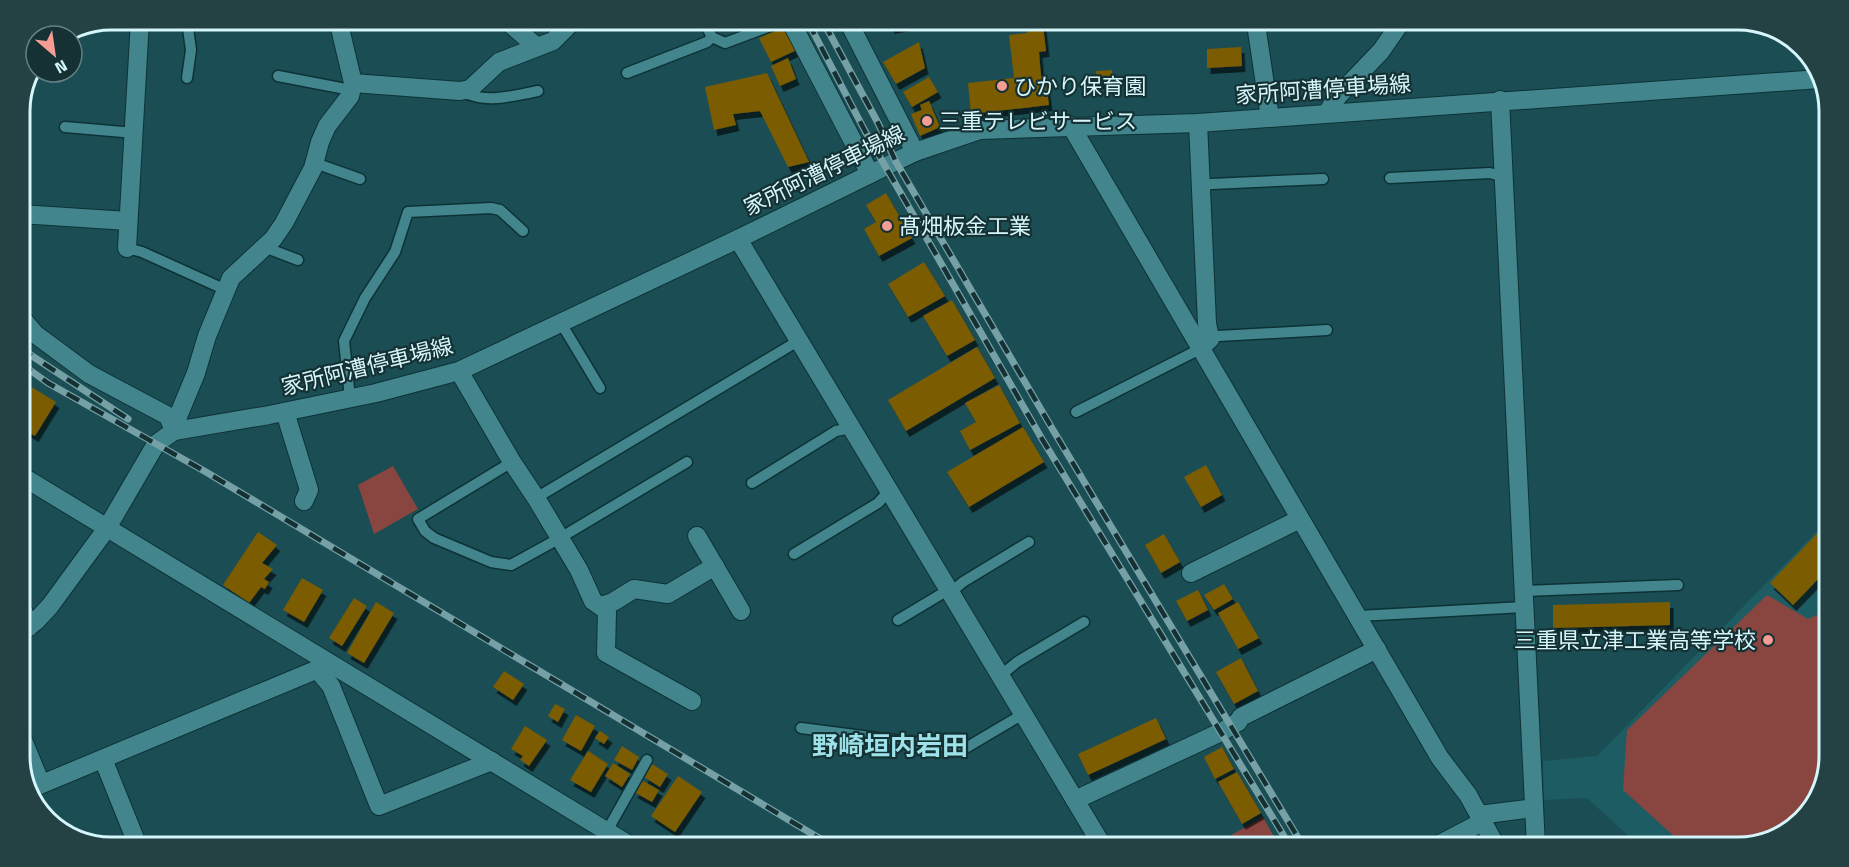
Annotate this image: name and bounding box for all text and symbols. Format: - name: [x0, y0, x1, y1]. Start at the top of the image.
- north arrow: [24, 24, 84, 84]
- text: N: [51, 54, 72, 80]
- street label: 家所阿漕停車場線: [1234, 66, 1412, 112]
- place label: ひかり保育園: [1014, 69, 1146, 103]
- marker: ひかり保育園: [995, 79, 1009, 93]
- place label: 三重テレビサービス: [939, 104, 1137, 138]
- marker: 三重テレビサービス: [920, 114, 934, 128]
- street label: 家所阿漕停車場線: [737, 116, 911, 224]
- place label: 髙畑板金工業: [899, 209, 1031, 243]
- marker: 髙畑板金工業: [880, 219, 894, 233]
- street label: 家所阿漕停車場線: [277, 328, 457, 404]
- place label: 三重県立津工業高等学校: [1514, 623, 1756, 657]
- marker: 三重県立津工業高等学校: [1761, 633, 1775, 647]
- district label: 野崎垣内岩田: [812, 726, 968, 765]

